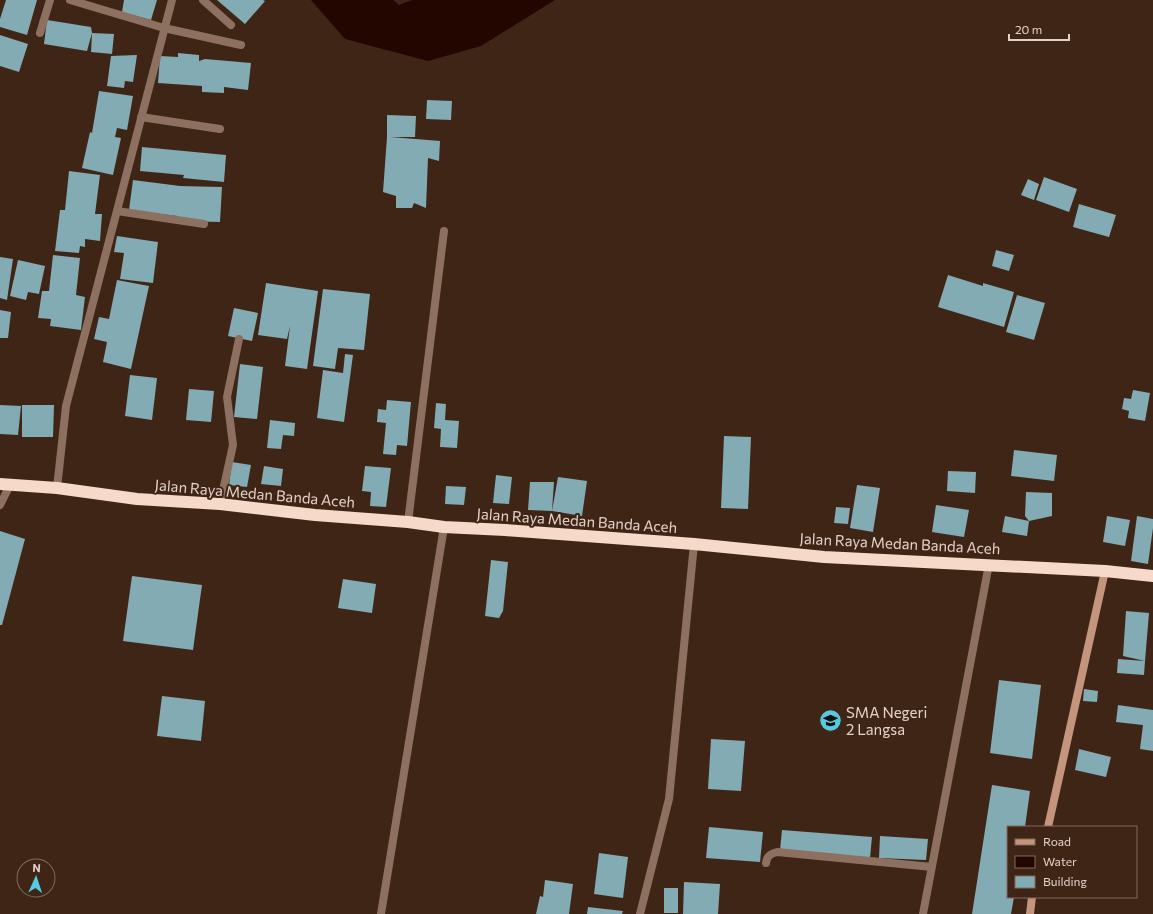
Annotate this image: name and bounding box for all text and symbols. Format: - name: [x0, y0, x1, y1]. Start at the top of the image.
- scale bar: [1009, 16, 1069, 42]
- text: 20 m: [1015, 22, 1042, 36]
- street label: Jalan Raya Medan Banda Aceh: [154, 475, 356, 511]
- street label: Jalan Raya Medan Banda Aceh: [476, 504, 678, 536]
- street label: Jalan Raya Medan Banda Aceh: [799, 529, 1001, 557]
- place label: SMA Negeri 2 Langsa: [846, 703, 927, 738]
- school or university icon: SMA Negeri 2 Langsa: [817, 708, 843, 734]
- legend: [1007, 826, 1137, 898]
- text: Road: [1043, 834, 1071, 848]
- text: Water: [1043, 854, 1077, 868]
- north arrow: [16, 858, 56, 898]
- text: N: [32, 861, 41, 874]
- text: Building: [1043, 874, 1087, 888]

